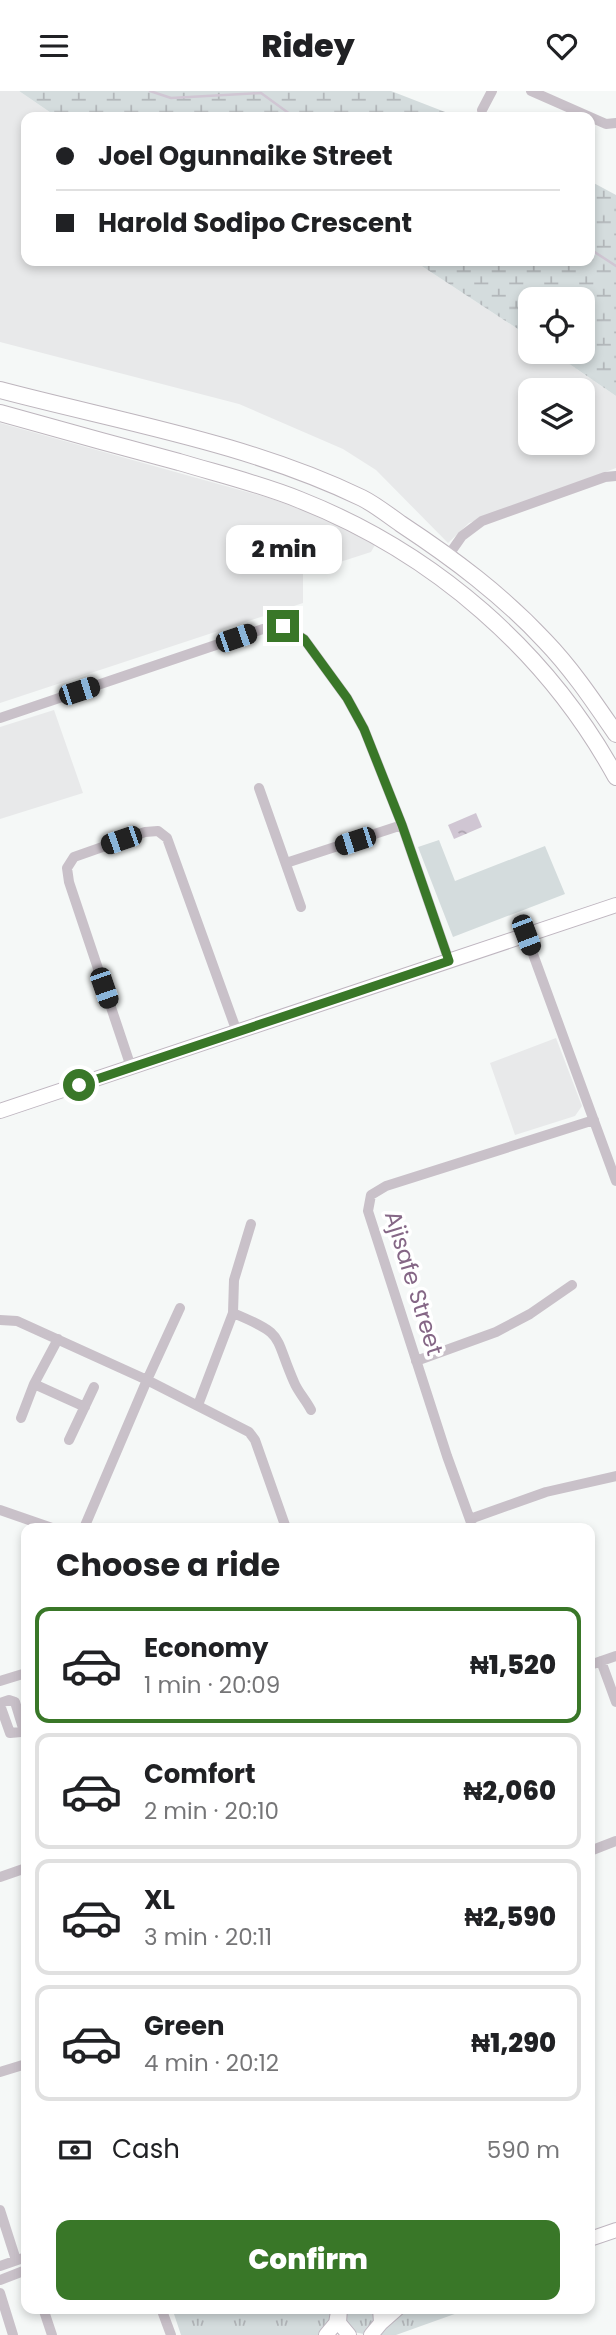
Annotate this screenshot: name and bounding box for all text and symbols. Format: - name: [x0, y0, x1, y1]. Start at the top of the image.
- text: Ridey: [261, 23, 355, 68]
- icon: menu: [35, 27, 73, 65]
- icon: heart: [543, 27, 581, 65]
- text: Joel Ogunnaike Street: [98, 138, 393, 174]
- text: Harold Sodipo Crescent: [98, 205, 412, 241]
- map controls: [518, 287, 595, 455]
- button: locate: [518, 287, 595, 364]
- button: layers: [518, 378, 595, 455]
- callout: 2 min: [225, 525, 341, 573]
- text: 2 min: [252, 533, 316, 565]
- route end: [267, 610, 299, 642]
- car: [213, 621, 260, 655]
- car: [56, 675, 103, 707]
- car: [98, 823, 145, 857]
- car: [332, 825, 379, 857]
- car: [509, 912, 544, 958]
- car: [88, 965, 121, 1011]
- route start: [63, 1069, 95, 1101]
- street label: Ajisafe Street: [377, 1207, 451, 1359]
- text: Choose a ride: [56, 1542, 280, 1587]
- text: Economy: [144, 1630, 268, 1666]
- icon: car: [60, 1634, 123, 1697]
- text: ₦1,520: [470, 1647, 556, 1683]
- text: 1 min · 20:09: [144, 1669, 280, 1701]
- text: Comfort: [144, 1756, 256, 1792]
- icon: car: [60, 1760, 123, 1823]
- text: ₦2,060: [464, 1773, 556, 1809]
- text: 2 min · 20:10: [144, 1795, 279, 1827]
- text: XL: [144, 1882, 175, 1918]
- icon: car: [60, 1886, 123, 1949]
- text: ₦2,590: [464, 1899, 556, 1935]
- text: 3 min · 20:11: [144, 1921, 272, 1953]
- text: Green: [144, 2008, 225, 2044]
- icon: car: [60, 2012, 123, 2075]
- text: ₦1,290: [471, 2025, 556, 2061]
- text: 4 min · 20:12: [144, 2047, 279, 2079]
- icon: cash: [56, 2131, 94, 2169]
- text: Cash: [112, 2131, 180, 2167]
- text: 590 m: [487, 2134, 560, 2166]
- button: Confirm: [56, 2220, 560, 2300]

